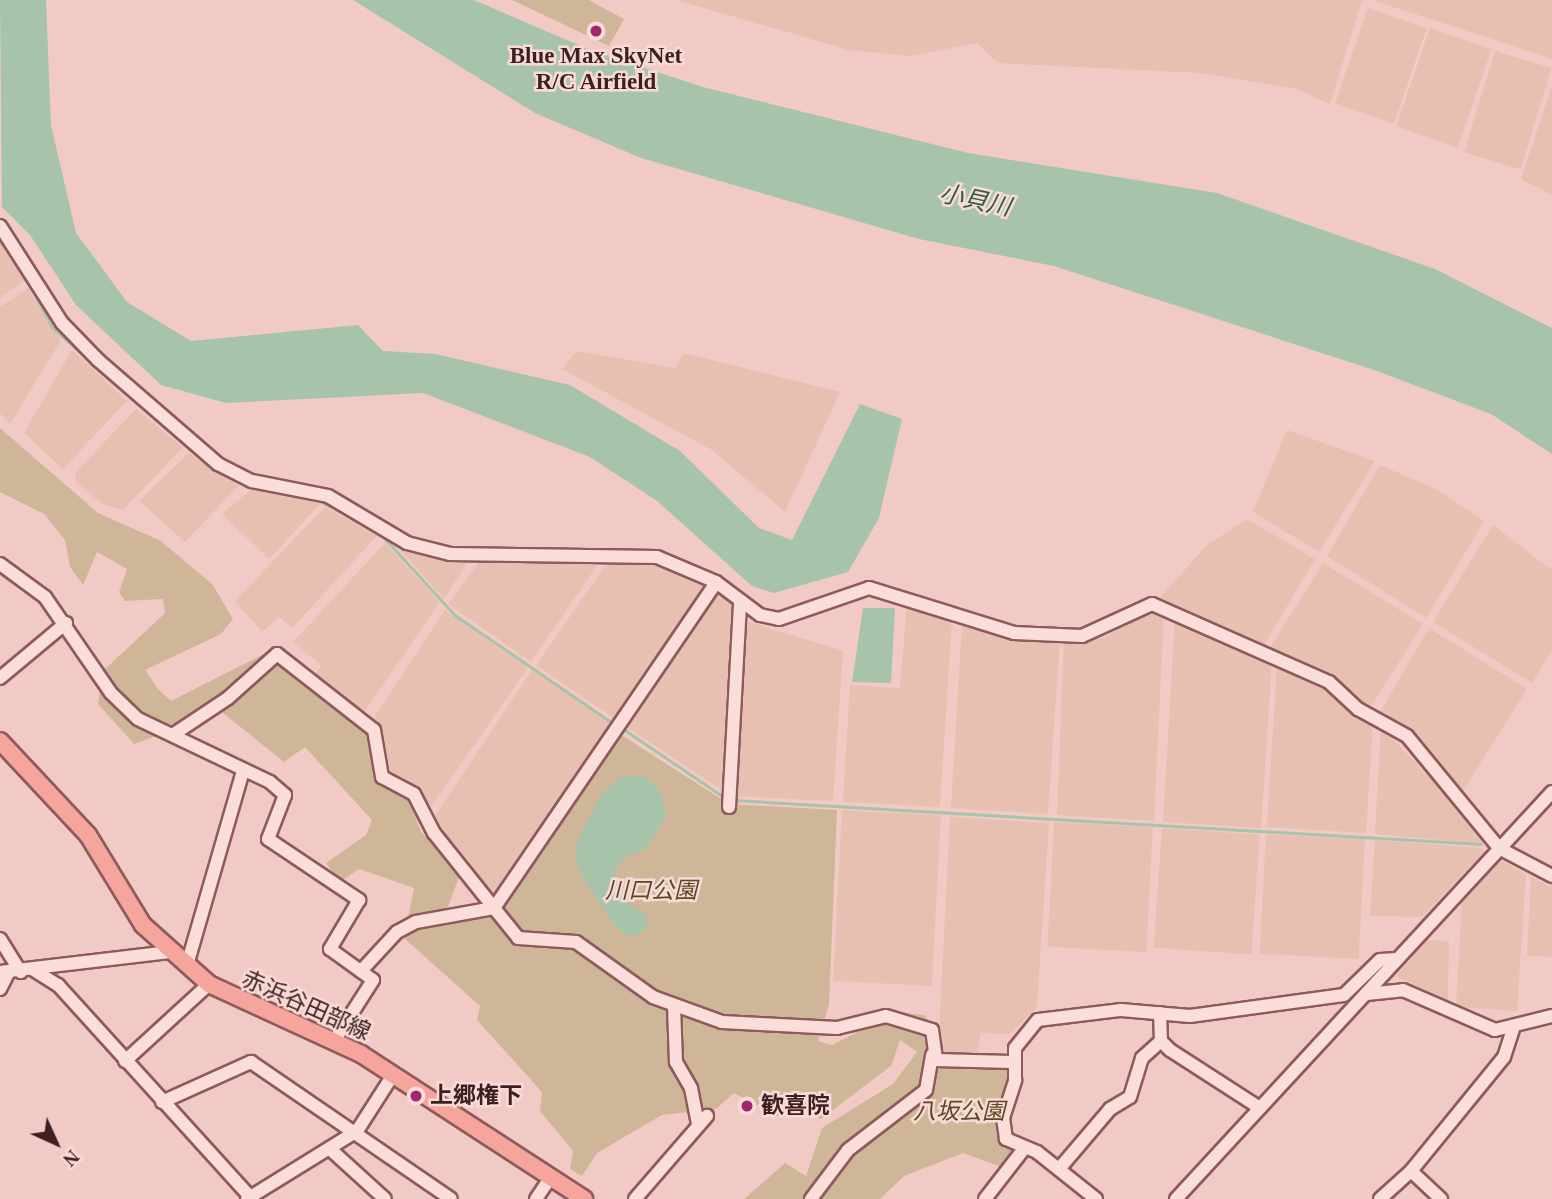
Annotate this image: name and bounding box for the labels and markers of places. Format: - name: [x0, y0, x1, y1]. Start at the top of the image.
- marker: Blue Max SkyNet R/C Airfield: [588, 23, 604, 39]
- place label: Blue Max SkyNet R/C Airfield: [510, 42, 682, 96]
- place label: 上郷権下: [430, 1082, 522, 1110]
- marker: 上郷権下: [408, 1088, 424, 1104]
- place label: 歓喜院: [761, 1092, 830, 1120]
- marker: 歓喜院: [739, 1098, 755, 1114]

